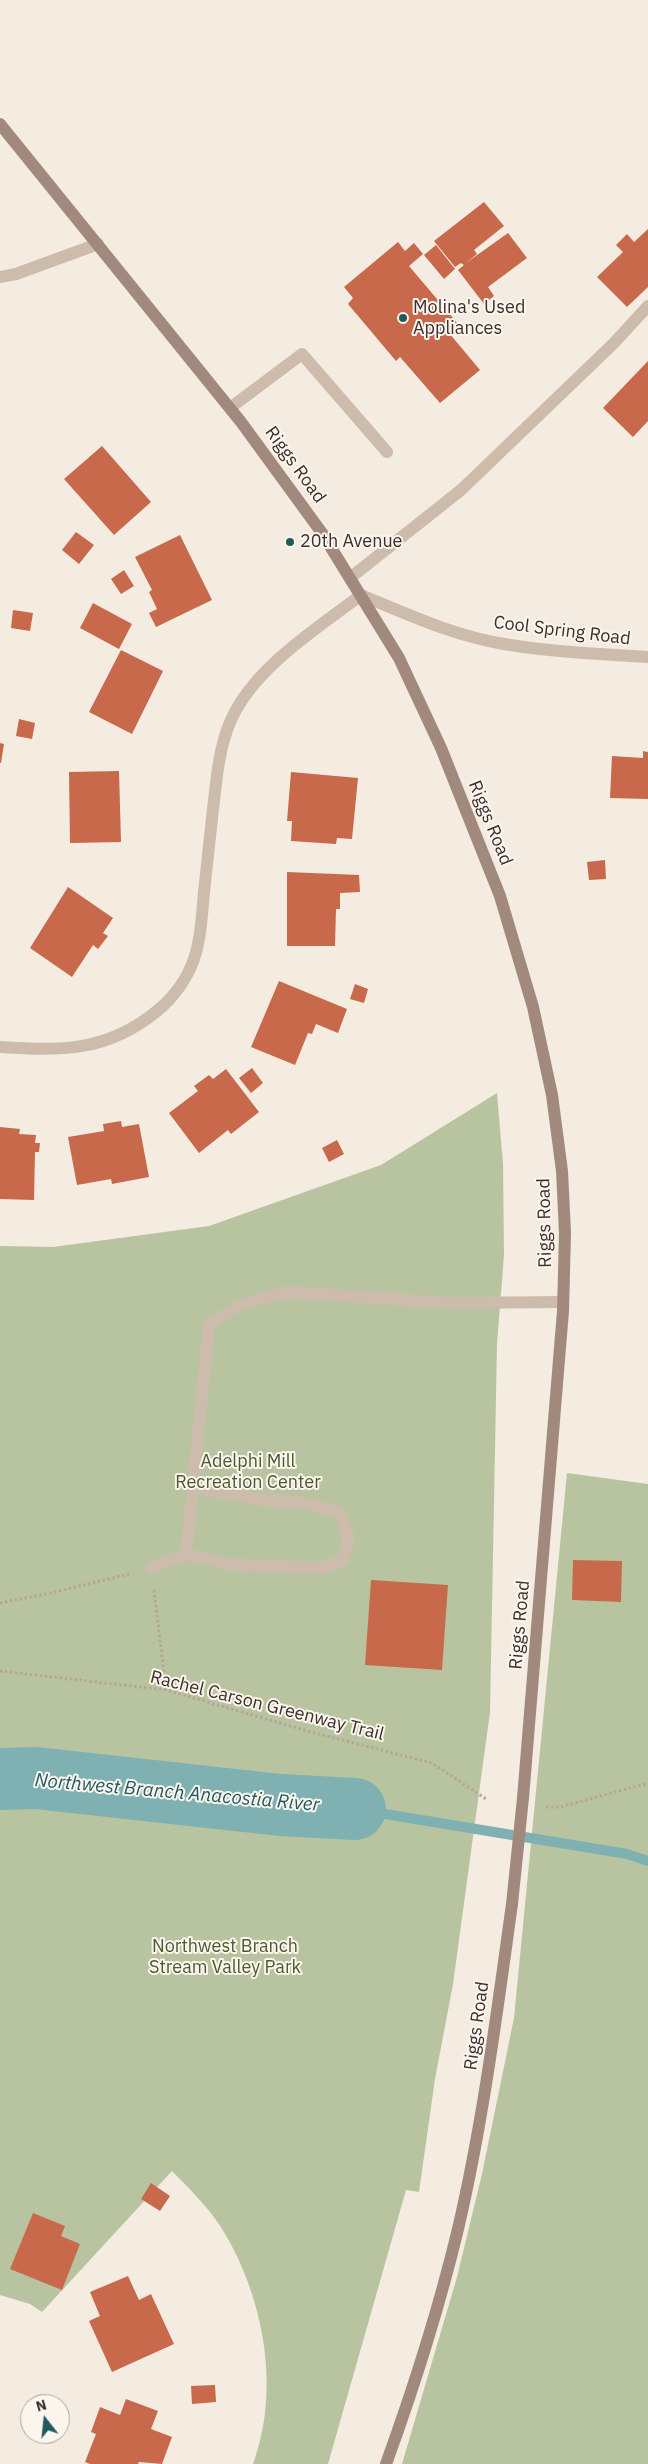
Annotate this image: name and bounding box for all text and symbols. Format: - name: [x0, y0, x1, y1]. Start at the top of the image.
- place label: Molina's Used Appliances: [413, 297, 525, 340]
- marker: Molina's Used Appliances: [397, 312, 409, 324]
- street label: Riggs Road: [260, 422, 330, 508]
- place label: 20th Avenue: [300, 531, 402, 553]
- marker: 20th Avenue: [284, 536, 296, 548]
- street label: Cool Spring Road: [492, 612, 632, 650]
- street label: Riggs Road: [463, 777, 517, 869]
- street label: Riggs Road: [533, 1178, 557, 1268]
- park label: Adelphi Mill Recreation Center: [175, 1451, 321, 1494]
- street label: Riggs Road: [505, 1579, 535, 1671]
- street label: Rachel Carson Greenway Trail: [148, 1666, 386, 1746]
- water label: Northwest Branch Anacostia River: [34, 1769, 320, 1817]
- park label: Northwest Branch Stream Valley Park: [149, 1936, 301, 1978]
- street label: Riggs Road: [460, 1980, 494, 2072]
- north arrow: [20, 2394, 70, 2444]
- text: N: [34, 2395, 48, 2416]

